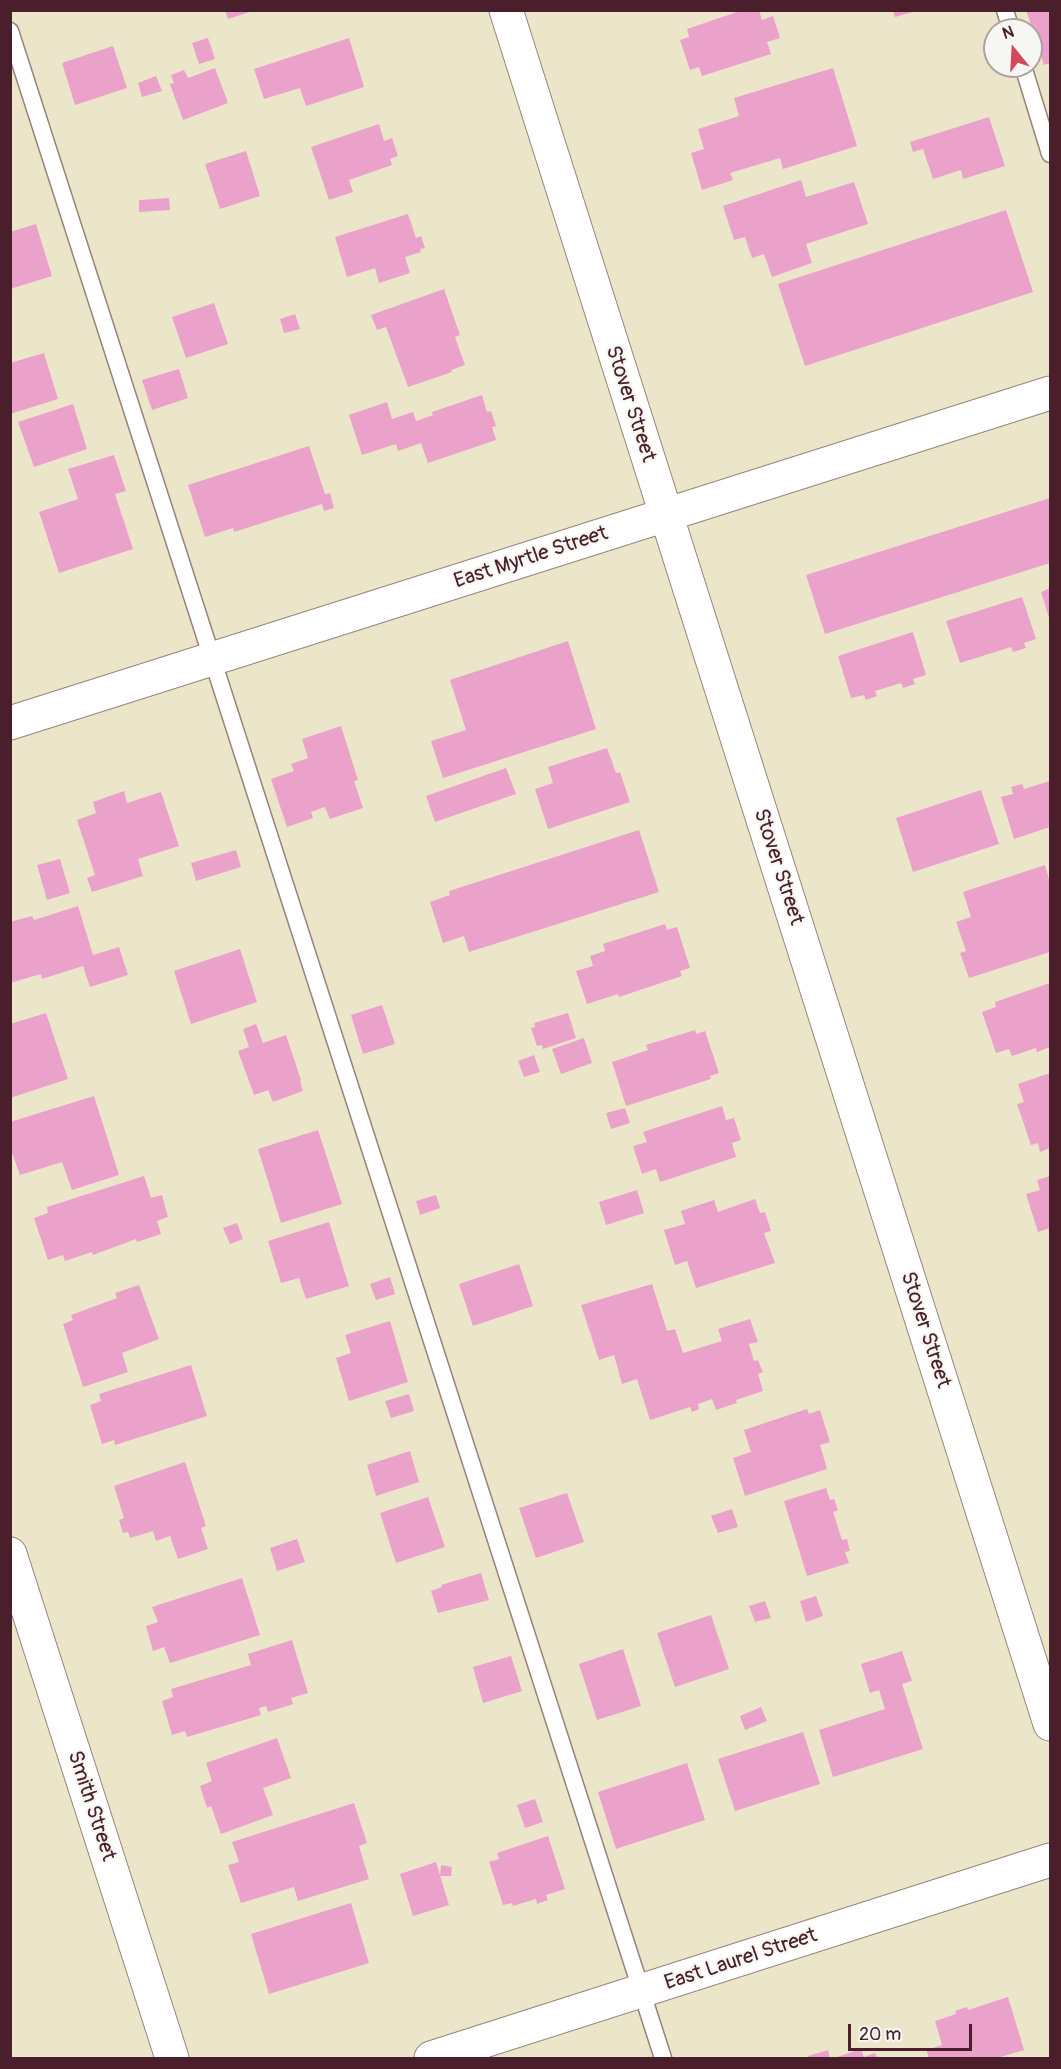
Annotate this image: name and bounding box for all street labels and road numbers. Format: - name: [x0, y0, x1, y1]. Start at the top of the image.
- street label: Stover Street: [599, 343, 661, 465]
- street label: East Myrtle Street: [451, 521, 611, 595]
- street label: Stover Street: [747, 806, 809, 928]
- street label: Stover Street: [894, 1269, 956, 1391]
- street label: Smith Street: [61, 1748, 121, 1864]
- street label: East Laurel Street: [662, 1923, 820, 1997]

